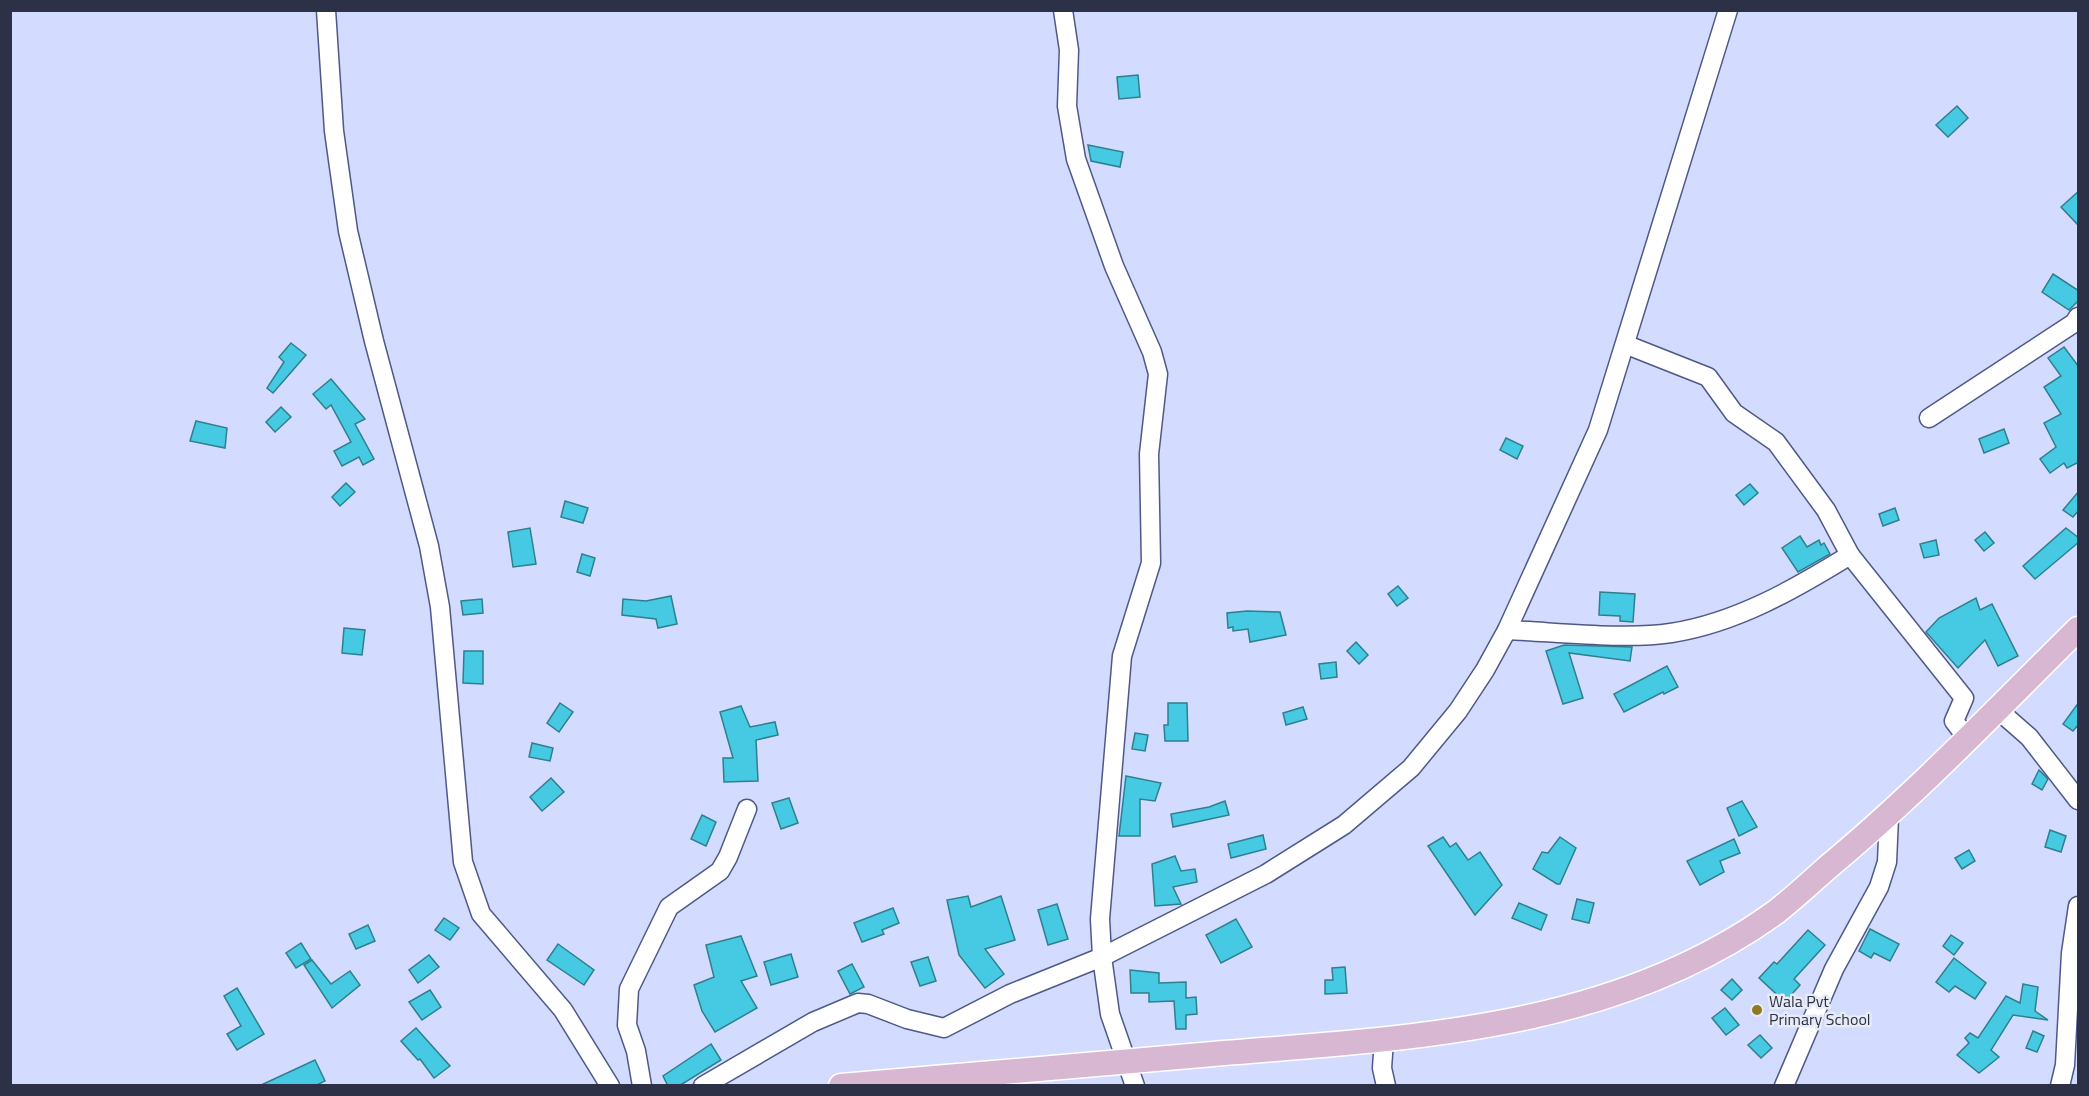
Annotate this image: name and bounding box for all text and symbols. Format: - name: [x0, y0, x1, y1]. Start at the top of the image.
- place label: Wala Pvt Primary School: [1769, 989, 1871, 1031]
- marker: Wala Pvt Primary School: [1750, 1003, 1764, 1017]

